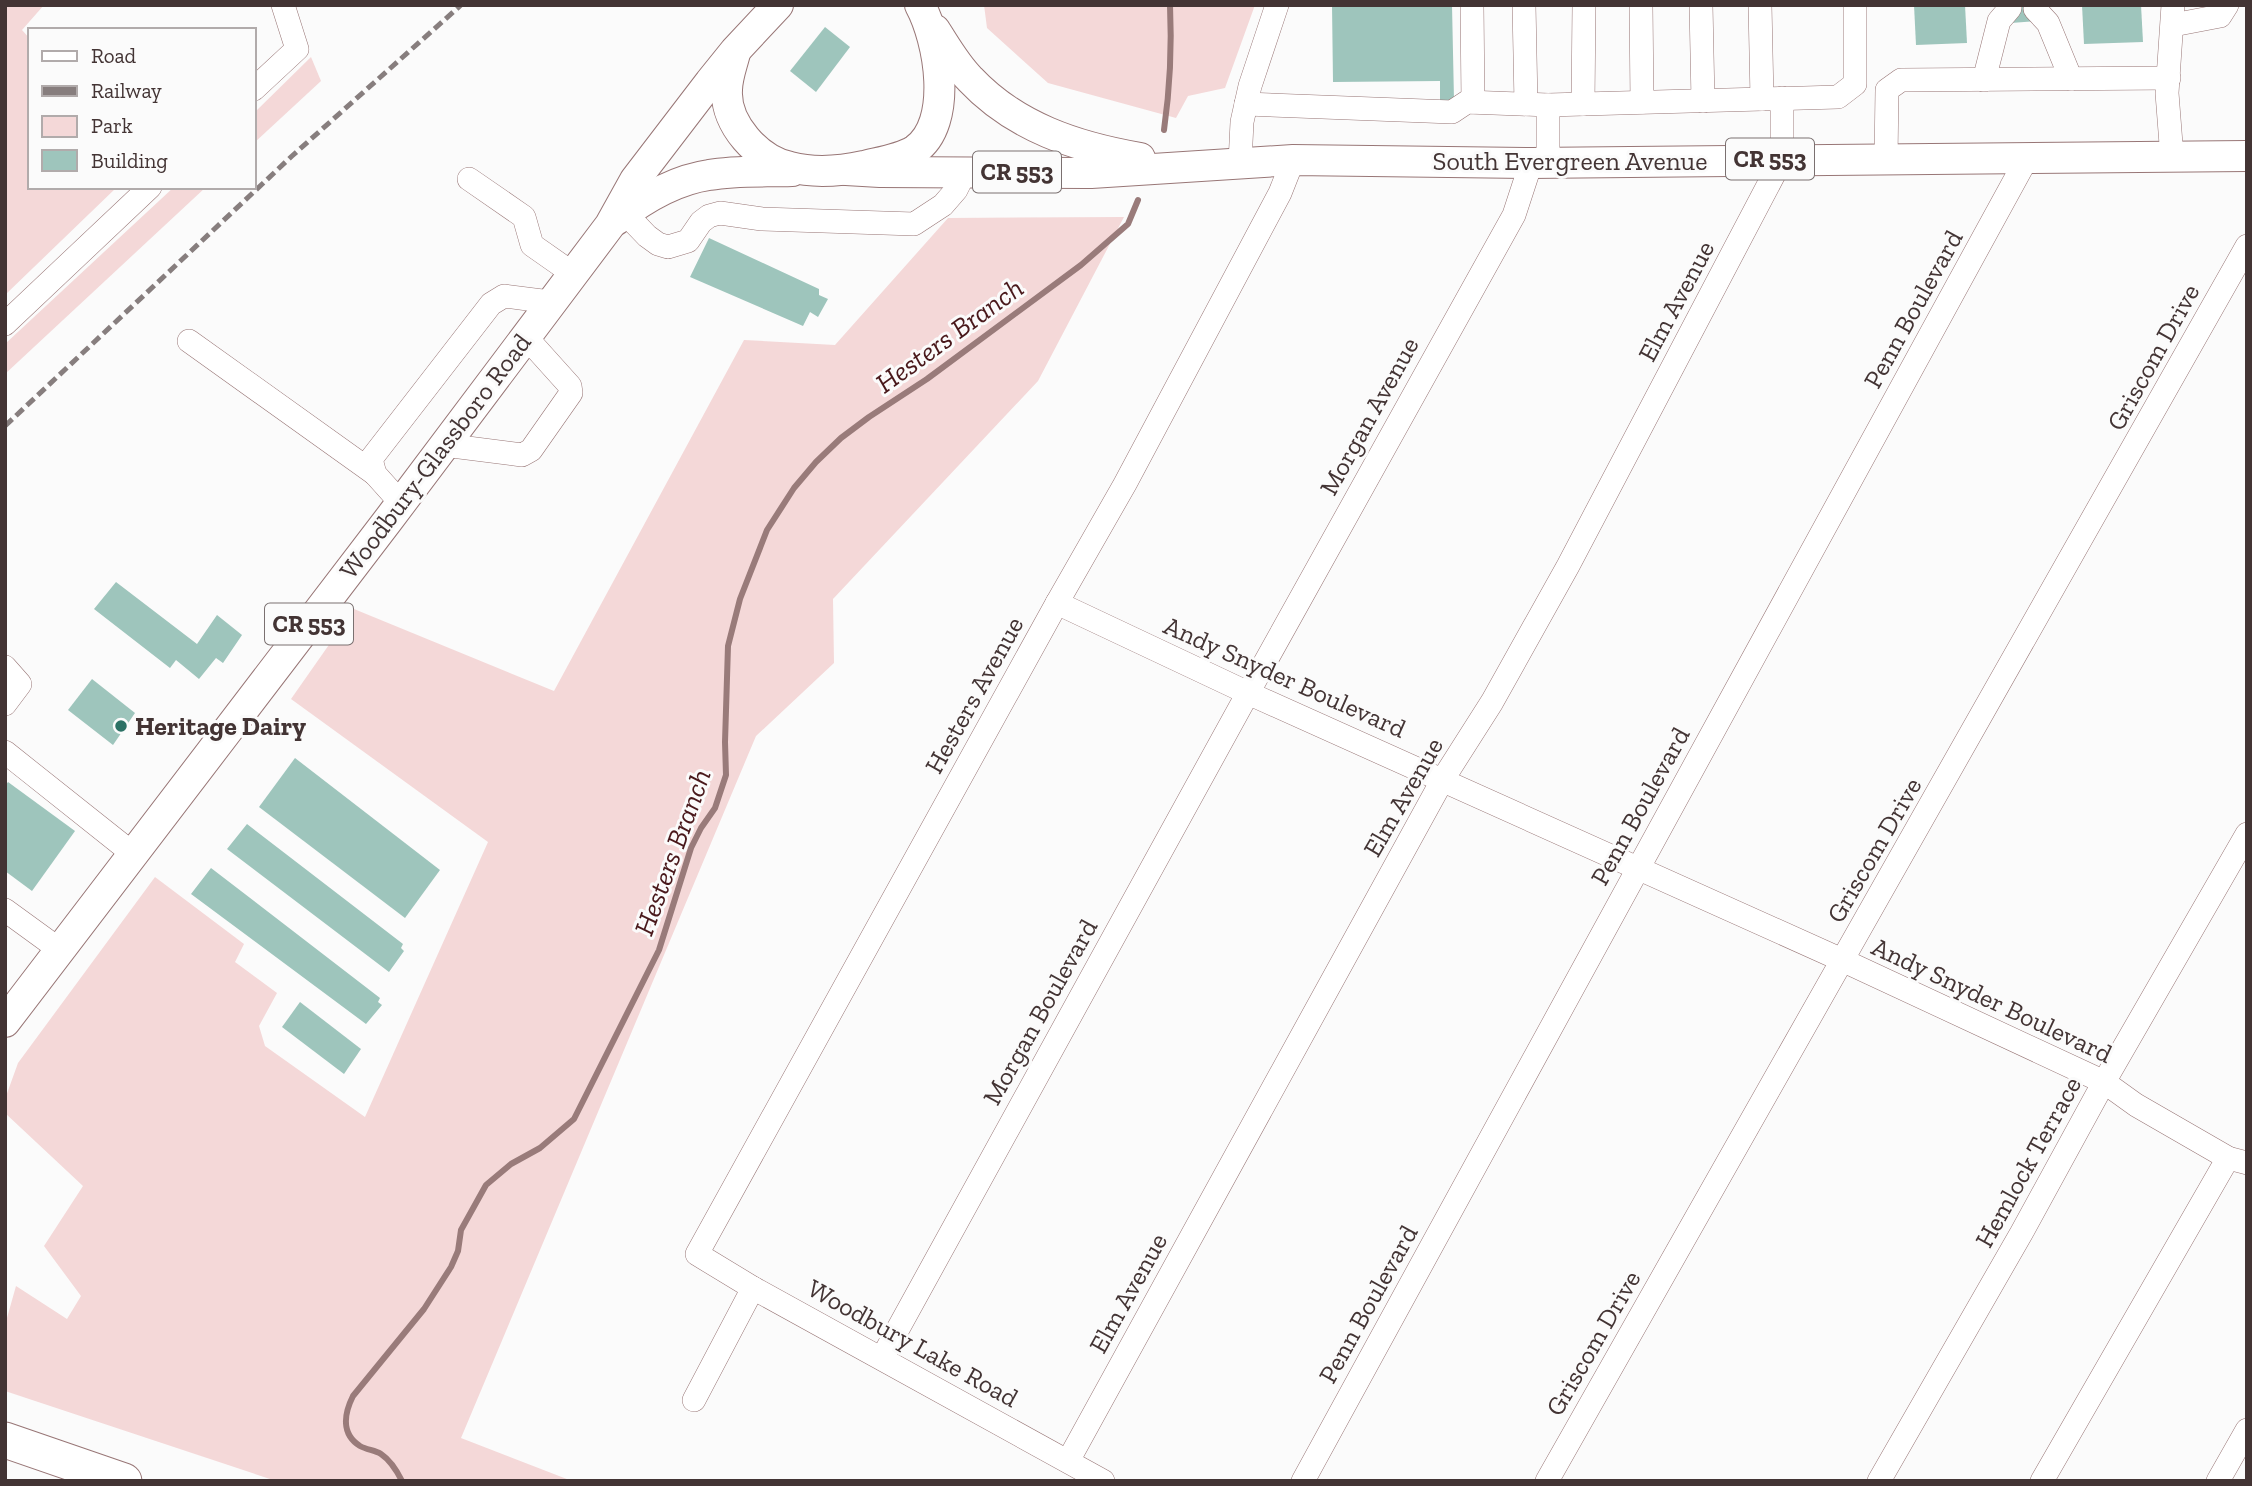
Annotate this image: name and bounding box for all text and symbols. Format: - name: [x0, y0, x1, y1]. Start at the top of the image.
- legend: [28, 28, 256, 189]
- text: Road: [91, 43, 137, 68]
- text: Railway: [91, 78, 162, 103]
- text: Park: [91, 113, 133, 138]
- road number: CR 553: [1726, 139, 1814, 180]
- street label: South Evergreen Avenue: [1433, 145, 1707, 177]
- text: Building: [91, 148, 168, 173]
- road number: CR 553: [973, 152, 1061, 192]
- street label: Penn Boulevard: [1856, 224, 1970, 394]
- street label: Elm Avenue: [1631, 235, 1721, 367]
- water label: Hesters Branch: [869, 271, 1029, 400]
- street label: Griscom Drive: [2100, 278, 2206, 436]
- street label: Woodbury-Glassboro Road: [332, 327, 538, 585]
- street label: Morgan Avenue: [1312, 331, 1426, 501]
- road number: CR 553: [265, 604, 353, 644]
- street label: Andy Snyder Boulevard: [1159, 609, 1411, 745]
- street label: Hesters Avenue: [918, 611, 1030, 779]
- place label: Heritage Dairy: [135, 710, 306, 742]
- marker: Heritage Dairy: [113, 718, 129, 734]
- street label: Penn Boulevard: [1583, 721, 1697, 891]
- street label: Elm Avenue: [1356, 732, 1450, 862]
- water label: Hesters Branch: [627, 765, 718, 940]
- street label: Griscom Drive: [1820, 772, 1928, 928]
- street label: Morgan Boulevard: [976, 914, 1104, 1110]
- street label: Andy Snyder Boulevard: [1867, 930, 2117, 1070]
- street label: Hemlock Terrace: [1968, 1071, 2088, 1253]
- street label: Penn Boulevard: [1311, 1219, 1425, 1389]
- street label: Elm Avenue: [1082, 1227, 1174, 1359]
- street label: Griscom Drive: [1539, 1265, 1647, 1421]
- street label: Woodbury Lake Road: [802, 1272, 1024, 1414]

